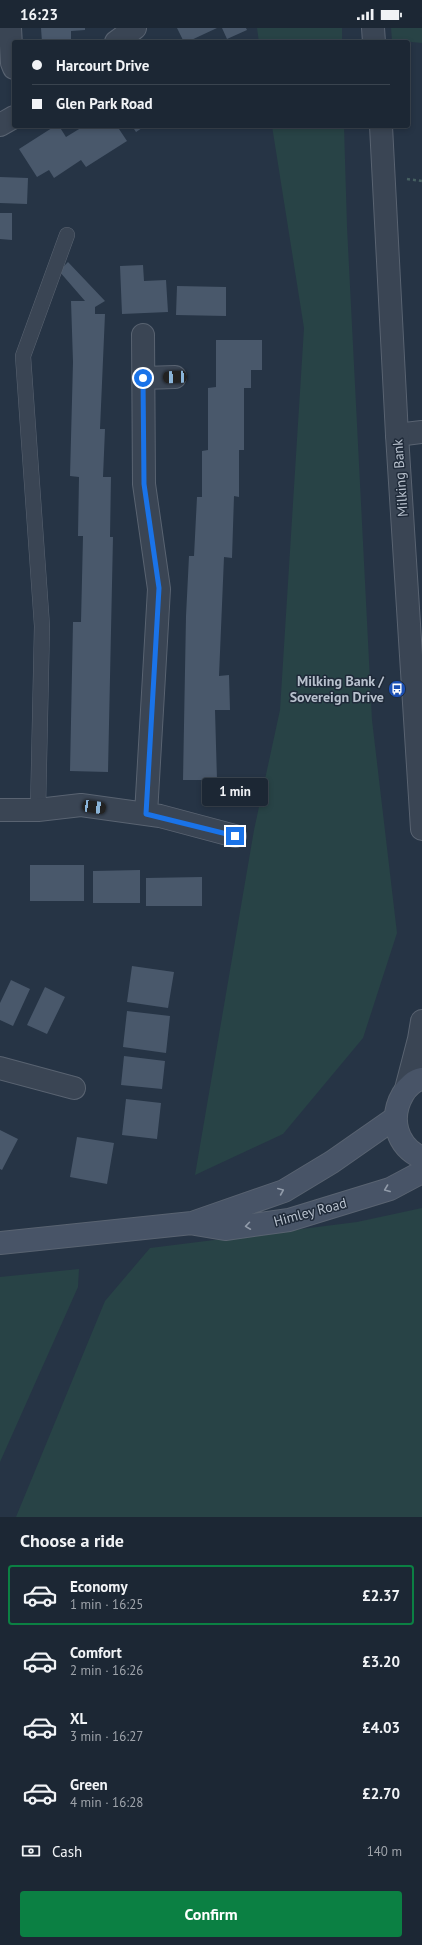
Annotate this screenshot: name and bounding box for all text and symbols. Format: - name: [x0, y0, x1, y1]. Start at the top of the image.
- text: 16:23: [20, 5, 58, 24]
- text: Harcourt Drive: [56, 56, 149, 75]
- text: Glen Park Road: [56, 94, 153, 113]
- route start: [134, 369, 152, 387]
- car: [163, 371, 187, 383]
- street label: Milking Bank: [388, 438, 412, 517]
- place label: Milking Bank / Sovereign Drive: [290, 672, 385, 706]
- bus stop icon: Milking Bank / Sovereign Drive: [387, 679, 407, 699]
- callout: 1 min: [202, 778, 268, 806]
- text: 1 min: [219, 783, 251, 800]
- car: [81, 799, 107, 815]
- route end: [226, 827, 244, 845]
- one-way arrow: [383, 1185, 390, 1193]
- one-way arrow: [278, 1188, 285, 1196]
- street label: Himley Road: [272, 1194, 348, 1230]
- one-way arrow: [245, 1221, 251, 1230]
- text: Choose a ride: [20, 1529, 124, 1552]
- icon: car: [22, 1577, 58, 1613]
- text: Economy: [70, 1577, 128, 1596]
- text: £2.37: [362, 1586, 400, 1605]
- text: 1 min · 16:25: [70, 1596, 143, 1613]
- icon: car: [22, 1643, 58, 1679]
- text: Comfort: [70, 1643, 122, 1662]
- text: £3.20: [362, 1652, 400, 1671]
- text: 2 min · 16:26: [70, 1662, 143, 1679]
- icon: car: [22, 1709, 58, 1745]
- text: XL: [70, 1709, 87, 1728]
- text: £4.03: [362, 1718, 400, 1737]
- text: 3 min · 16:27: [70, 1728, 143, 1745]
- icon: car: [22, 1775, 58, 1811]
- text: Green: [70, 1775, 108, 1794]
- text: £2.70: [362, 1784, 400, 1803]
- text: 4 min · 16:28: [70, 1794, 143, 1811]
- icon: cash: [20, 1840, 42, 1862]
- text: Cash: [52, 1842, 82, 1861]
- text: 140 m: [367, 1843, 402, 1860]
- button: Confirm: [20, 1891, 402, 1937]

